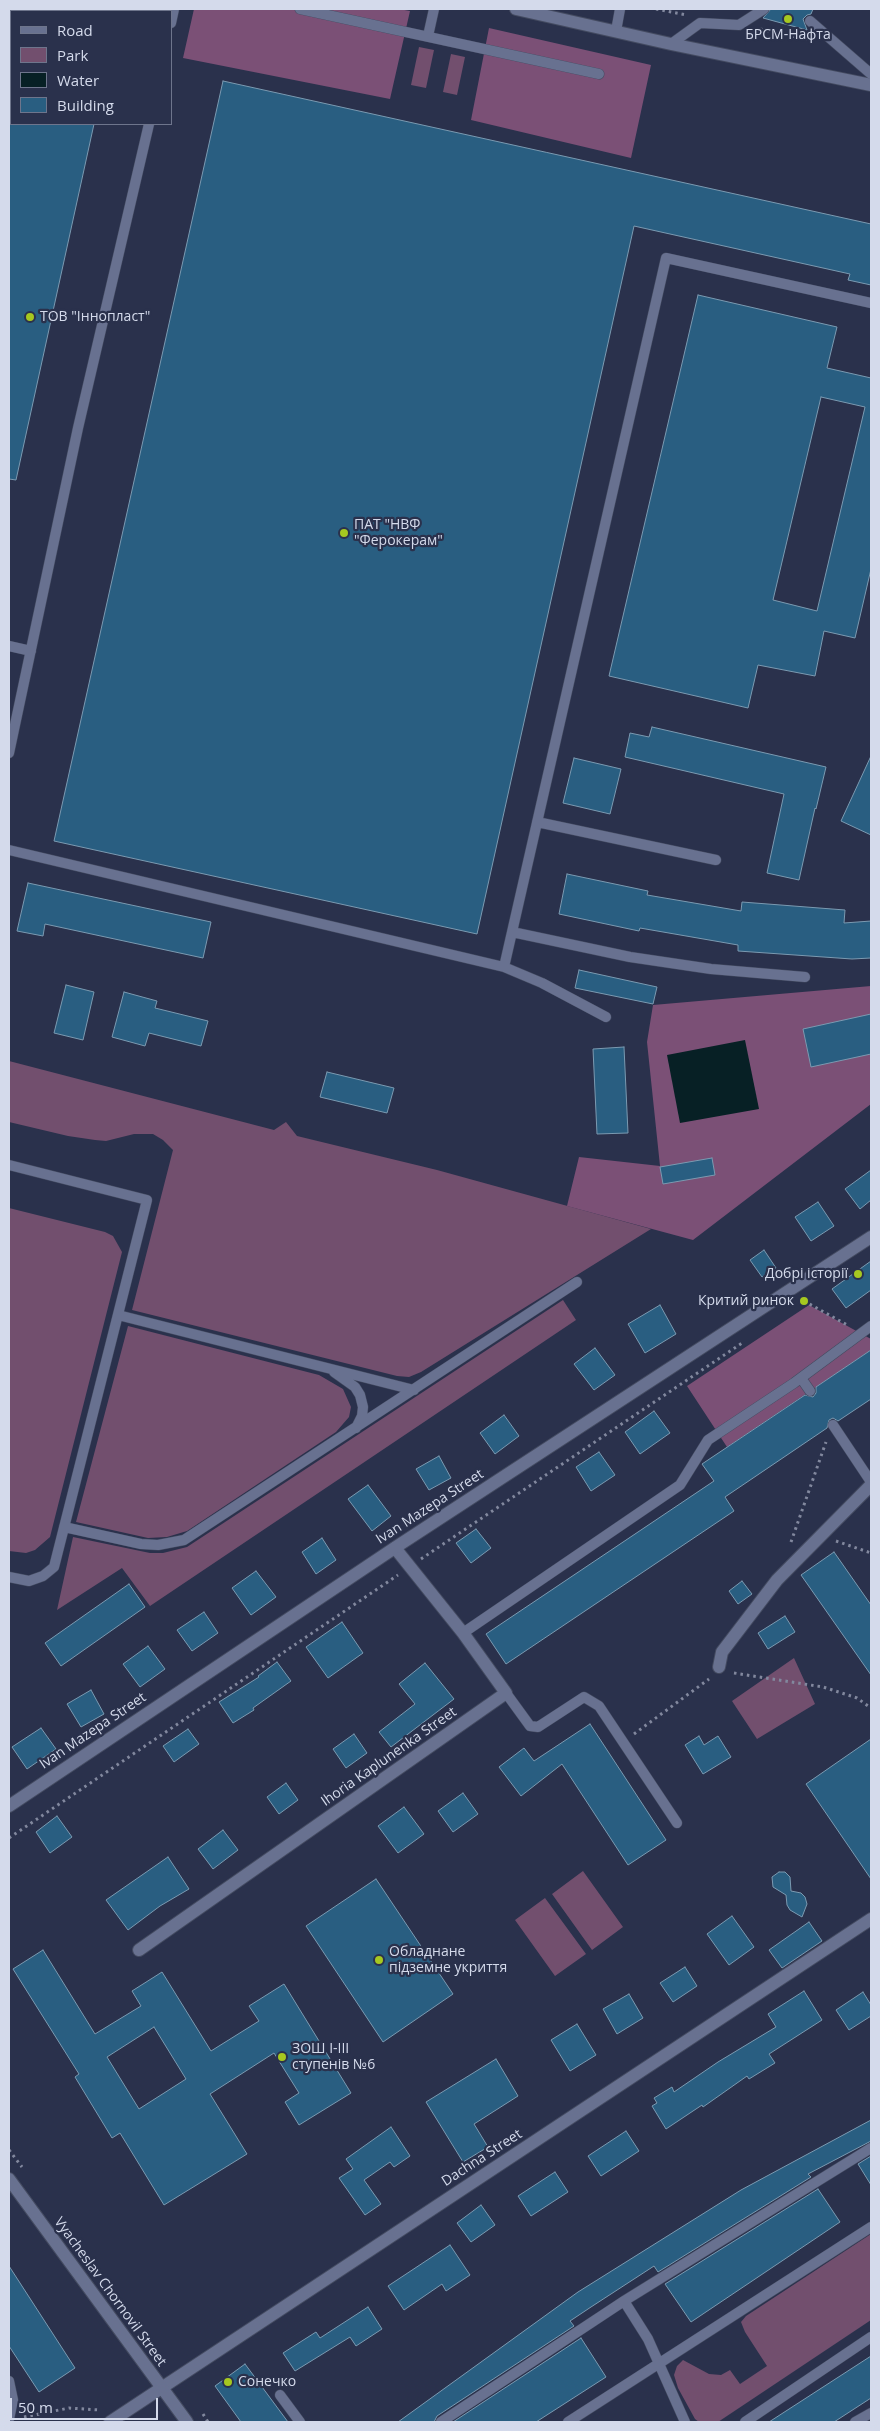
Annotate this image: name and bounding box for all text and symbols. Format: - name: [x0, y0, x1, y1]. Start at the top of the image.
- legend: [10, 10, 172, 125]
- marker: БРСМ-Нафта: [782, 13, 794, 25]
- text: Road: [57, 20, 93, 40]
- place label: БРСМ-Нафта: [745, 27, 831, 43]
- text: Park: [57, 45, 88, 65]
- text: Water: [57, 70, 99, 90]
- text: Building: [57, 95, 114, 115]
- place label: ТОВ "Іннопласт": [40, 309, 150, 325]
- marker: ТОВ "Іннопласт": [24, 311, 36, 323]
- place label: ПАТ "НВФ "Ферокерам": [354, 517, 443, 550]
- marker: ПАТ "НВФ "Ферокерам": [338, 527, 350, 539]
- place label: Добрі історії: [765, 1266, 848, 1282]
- marker: Добрі історії: [852, 1268, 864, 1280]
- place label: Критий ринок: [698, 1293, 794, 1309]
- marker: Критий ринок: [798, 1295, 810, 1307]
- street label: Ivan Mazepa Street: [373, 1466, 487, 1548]
- street label: Ivan Mazepa Street: [37, 1689, 149, 1773]
- street label: Ihoria Kaplunenka Street: [318, 1704, 460, 1810]
- place label: Обладнане підземне укриття: [389, 1944, 507, 1976]
- marker: Обладнане підземне укриття: [373, 1954, 385, 1966]
- place label: ЗОШ І-ІІІ ступенів №6: [292, 2041, 375, 2074]
- marker: ЗОШ І-ІІІ ступенів №6: [276, 2051, 288, 2063]
- street label: Dachna Street: [439, 2126, 525, 2190]
- street label: Vyacheslav Chornovil Street: [50, 2214, 170, 2370]
- place label: Сонечко: [238, 2374, 296, 2390]
- marker: Сонечко: [222, 2376, 234, 2388]
- scale bar: [12, 2388, 160, 2420]
- text: 50 m: [18, 2397, 53, 2417]

